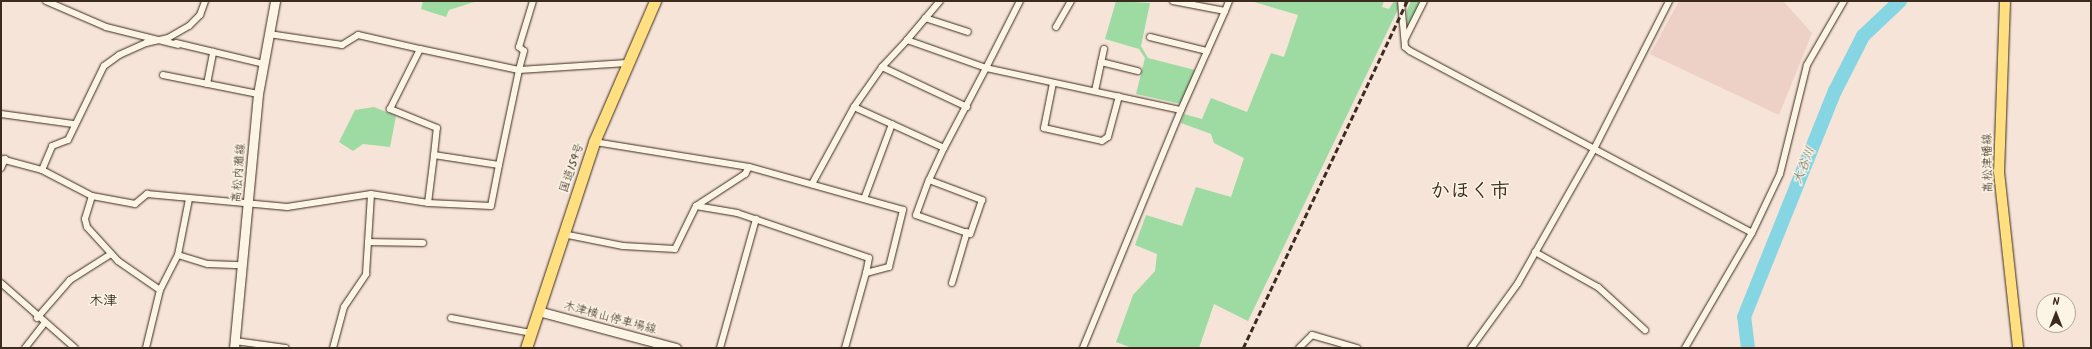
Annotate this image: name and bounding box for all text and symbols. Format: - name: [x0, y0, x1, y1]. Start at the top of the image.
- street label: 高松津幡線: [1980, 133, 1996, 193]
- street label: 国道159号: [557, 141, 587, 195]
- street label: 高松内灘線: [229, 142, 249, 204]
- water label: 大谷川: [1790, 145, 1820, 187]
- district label: かほく市: [1430, 180, 1510, 204]
- district label: 木津: [89, 293, 117, 309]
- north arrow: [2036, 293, 2076, 333]
- text: N: [2053, 293, 2059, 311]
- street label: 木津横山停車場線: [562, 299, 658, 337]

